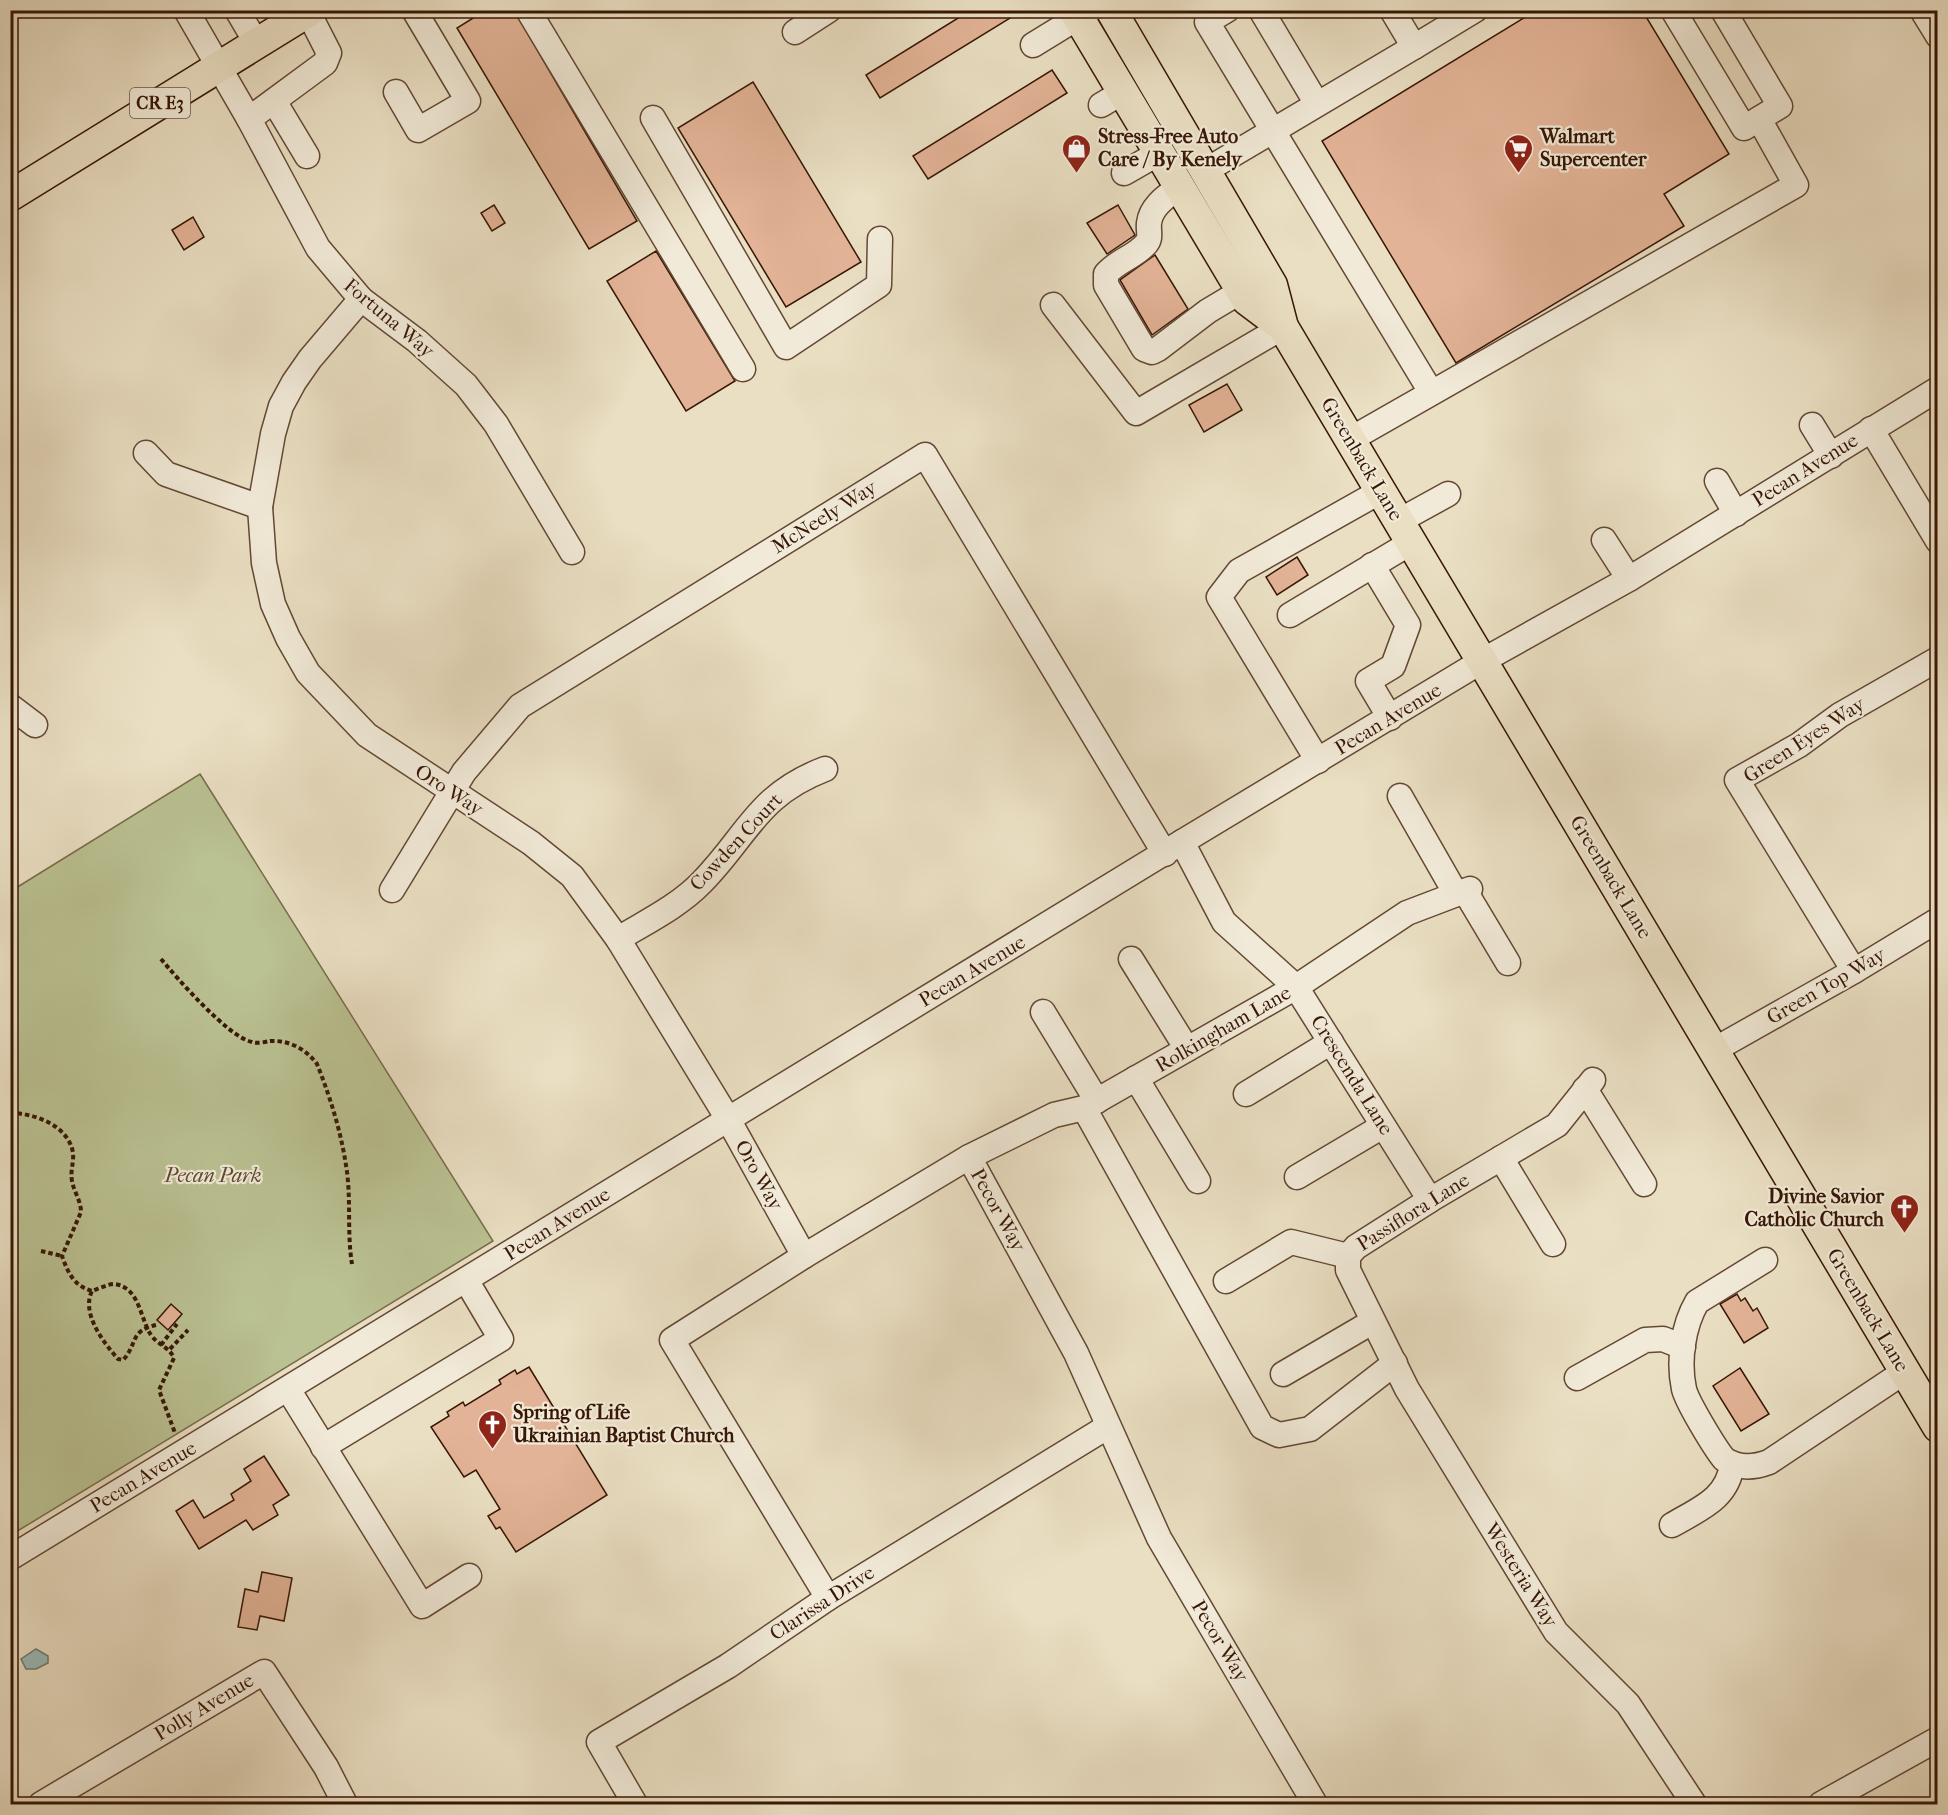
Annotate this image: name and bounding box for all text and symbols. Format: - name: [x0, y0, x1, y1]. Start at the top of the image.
- road number: CR E3: [130, 88, 190, 118]
- place label: Stress-Free Auto Care / By Kenely: [1098, 125, 1243, 171]
- place label: Walmart Supercenter: [1539, 125, 1647, 171]
- shop icon: Stress-Free Auto Care / By Kenely: [1061, 132, 1093, 174]
- supermarket icon: Walmart Supercenter: [1503, 132, 1535, 174]
- street label: Fortuna Way: [339, 274, 440, 363]
- street label: Greenback Lane: [1316, 393, 1408, 525]
- street label: Pecan Avenue: [1748, 428, 1862, 512]
- street label: McNeely Way: [767, 475, 882, 558]
- street label: Pecan Avenue: [1331, 678, 1445, 760]
- street label: Green Eyes Way: [1739, 692, 1870, 788]
- street label: Oro Way: [411, 760, 488, 821]
- street label: Cowden Court: [685, 789, 787, 895]
- street label: Greenback Lane: [1565, 811, 1657, 943]
- street label: Pecan Avenue: [915, 930, 1029, 1012]
- street label: Green Top Way: [1763, 942, 1891, 1029]
- street label: Rolkingham Lane: [1151, 981, 1295, 1077]
- street label: Crescenda Lane: [1306, 1011, 1398, 1139]
- street label: Oro Way: [730, 1136, 788, 1215]
- park label: Pecan Park: [163, 1164, 262, 1187]
- street label: Pecor Way: [966, 1165, 1031, 1257]
- street label: Passiflora Lane: [1353, 1168, 1473, 1256]
- street label: Pecan Avenue: [500, 1182, 614, 1266]
- place label: Divine Savior Catholic Church: [1744, 1185, 1885, 1231]
- church icon: Divine Savior Catholic Church: [1889, 1192, 1921, 1234]
- street label: Greenback Lane: [1822, 1244, 1914, 1376]
- place label: Spring of Life Ukrainian Baptist Church: [512, 1401, 735, 1447]
- church icon: Spring of Life Ukrainian Baptist Church: [476, 1408, 508, 1450]
- street label: Pecan Avenue: [86, 1436, 200, 1518]
- street label: Westeria Way: [1479, 1518, 1563, 1632]
- street label: Clarissa Drive: [765, 1561, 879, 1645]
- street label: Pecor Way: [1187, 1596, 1254, 1687]
- street label: Polly Avenue: [150, 1668, 258, 1746]

